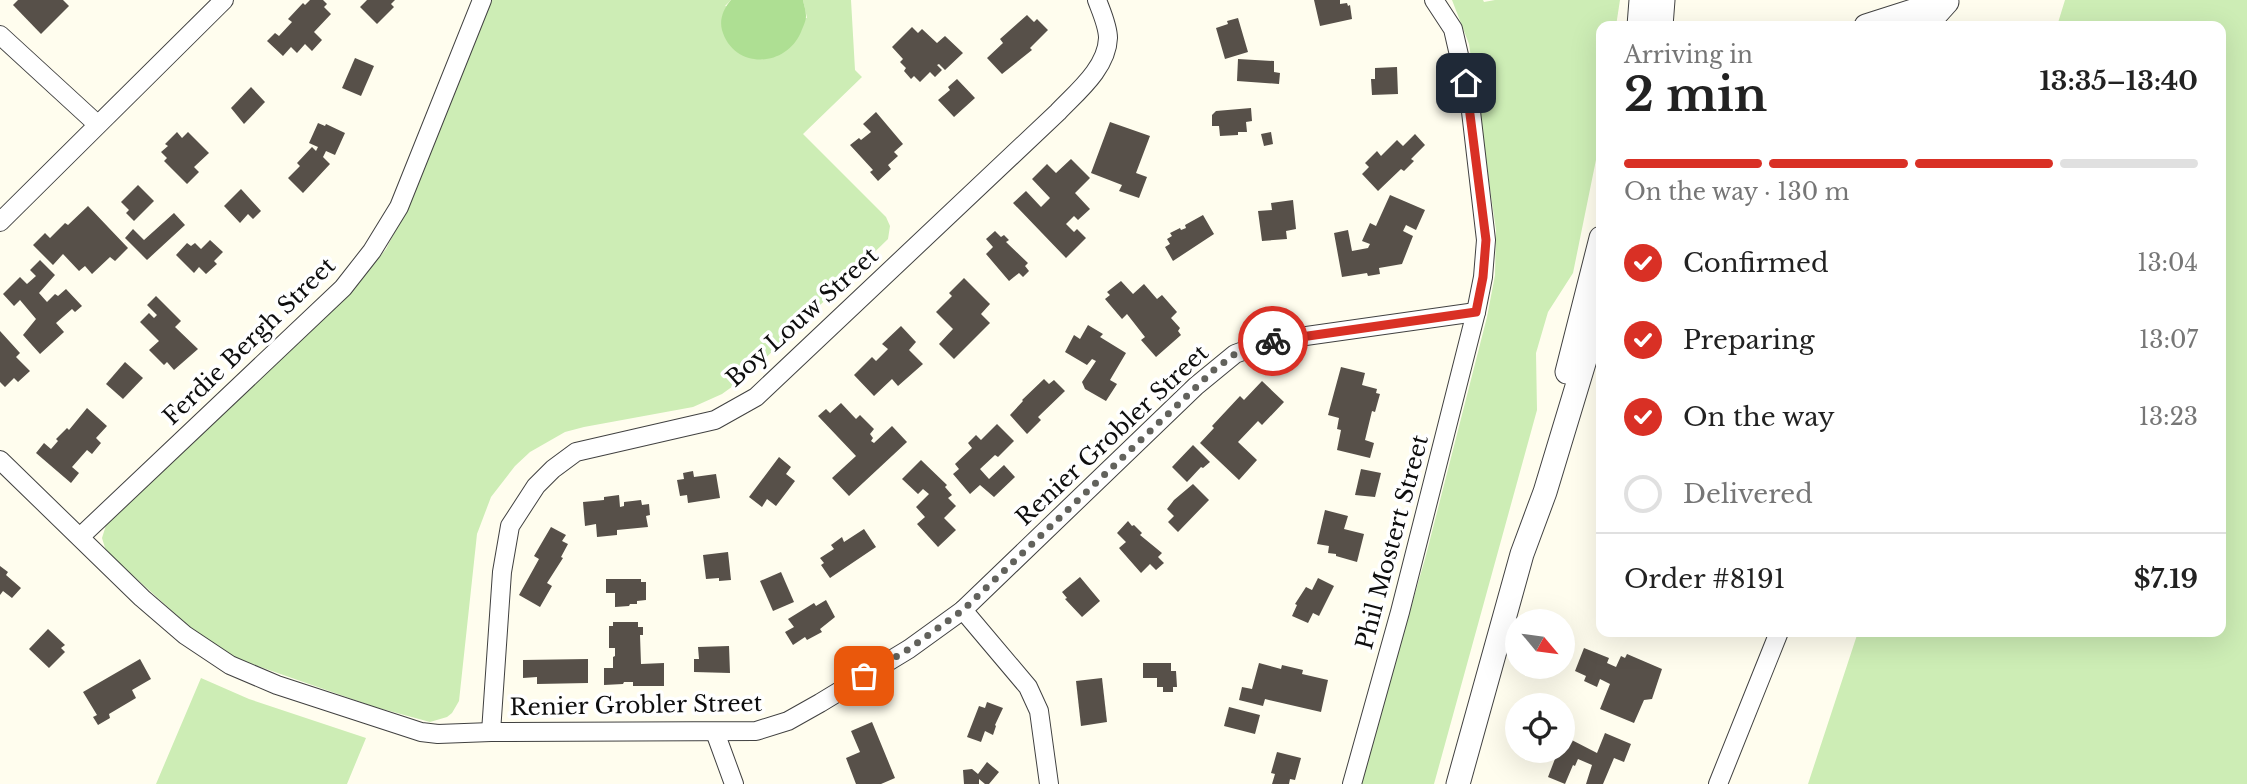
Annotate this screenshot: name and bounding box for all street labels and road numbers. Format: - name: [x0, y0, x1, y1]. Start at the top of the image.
- street label: Boy Louw Street: [720, 241, 884, 393]
- street label: Ferdie Bergh Street: [157, 251, 341, 431]
- street label: Renier Grobler Street: [1010, 338, 1214, 531]
- street label: Phil Mostert Street: [1350, 431, 1434, 652]
- street label: Renier Grobler Street: [509, 689, 763, 721]

